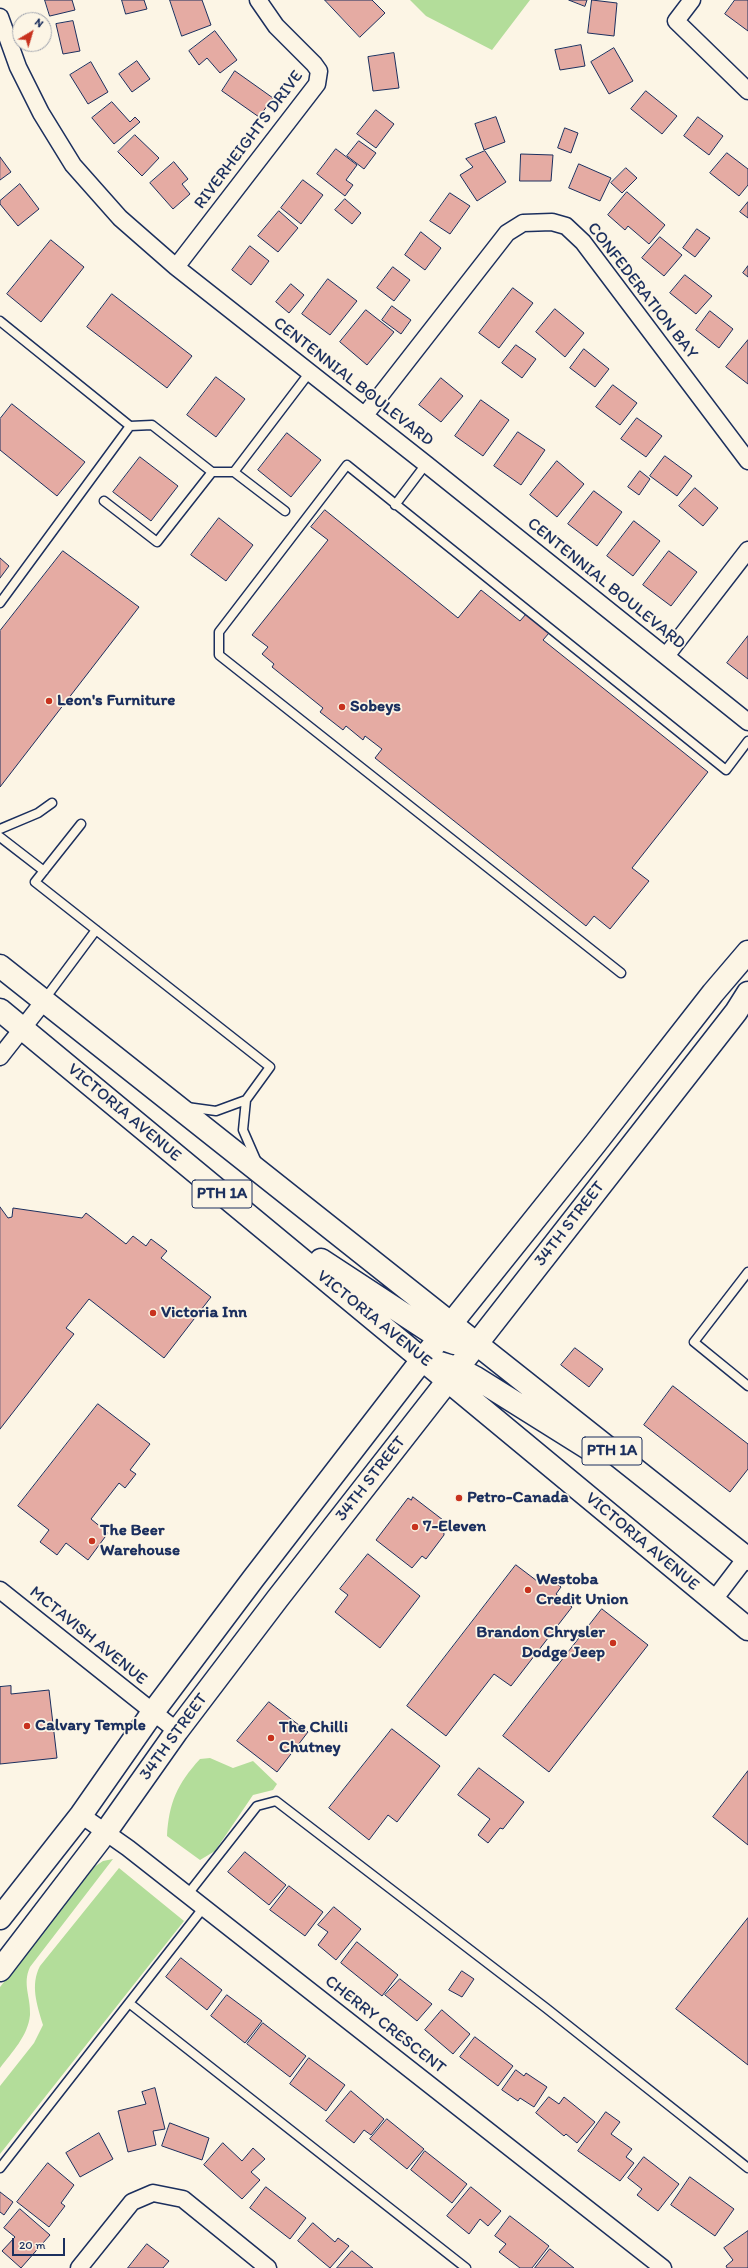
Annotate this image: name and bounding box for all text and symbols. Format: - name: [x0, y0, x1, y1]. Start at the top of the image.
- north arrow: [12, 12, 52, 52]
- text: N: [32, 16, 46, 30]
- street label: RIVERHEIGHTS DRIVE: [190, 67, 308, 213]
- street label: CONFEDERATION BAY: [582, 219, 702, 363]
- street label: CENTENNIAL BOULEVARD: [269, 313, 437, 451]
- street label: CENTENNIAL BOULEVARD: [523, 514, 689, 654]
- place label: Leon's Furniture: [57, 691, 175, 711]
- marker: Leon's Furniture: [44, 696, 54, 706]
- place label: Sobeys: [350, 697, 401, 717]
- marker: Sobeys: [337, 702, 347, 712]
- street label: VICTORIA AVENUE: [63, 1059, 185, 1167]
- street label: 34TH STREET: [530, 1177, 610, 1271]
- road number: PTH 1A: [192, 1180, 252, 1208]
- street label: VICTORIA AVENUE: [312, 1266, 436, 1372]
- place label: Victoria Inn: [161, 1303, 247, 1323]
- marker: Victoria Inn: [148, 1308, 158, 1318]
- street label: 34TH STREET: [331, 1432, 411, 1526]
- road number: PTH 1A: [582, 1437, 642, 1465]
- place label: Petro-Canada: [467, 1488, 569, 1508]
- street label: VICTORIA AVENUE: [581, 1488, 703, 1596]
- marker: Petro-Canada: [454, 1493, 464, 1503]
- place label: 7-Eleven: [423, 1517, 486, 1537]
- place label: The Beer Warehouse: [100, 1521, 180, 1561]
- marker: 7-Eleven: [410, 1522, 420, 1532]
- marker: The Beer Warehouse: [87, 1536, 97, 1546]
- place label: Westoba Credit Union: [536, 1570, 628, 1610]
- street label: MCTAVISH AVENUE: [25, 1582, 151, 1690]
- marker: Westoba Credit Union: [523, 1585, 533, 1595]
- place label: Brandon Chrysler Dodge Jeep: [476, 1623, 605, 1663]
- marker: Brandon Chrysler Dodge Jeep: [608, 1638, 618, 1648]
- street label: 34TH STREET: [136, 1689, 212, 1785]
- place label: Calvary Temple: [35, 1716, 146, 1736]
- place label: The Chilli Chutney: [279, 1718, 348, 1758]
- marker: Calvary Temple: [22, 1721, 32, 1731]
- marker: The Chilli Chutney: [266, 1733, 276, 1743]
- street label: CHERRY CRESCENT: [320, 1971, 450, 2079]
- scale bar: [14, 2230, 67, 2256]
- text: 20 m: [19, 2238, 46, 2252]

